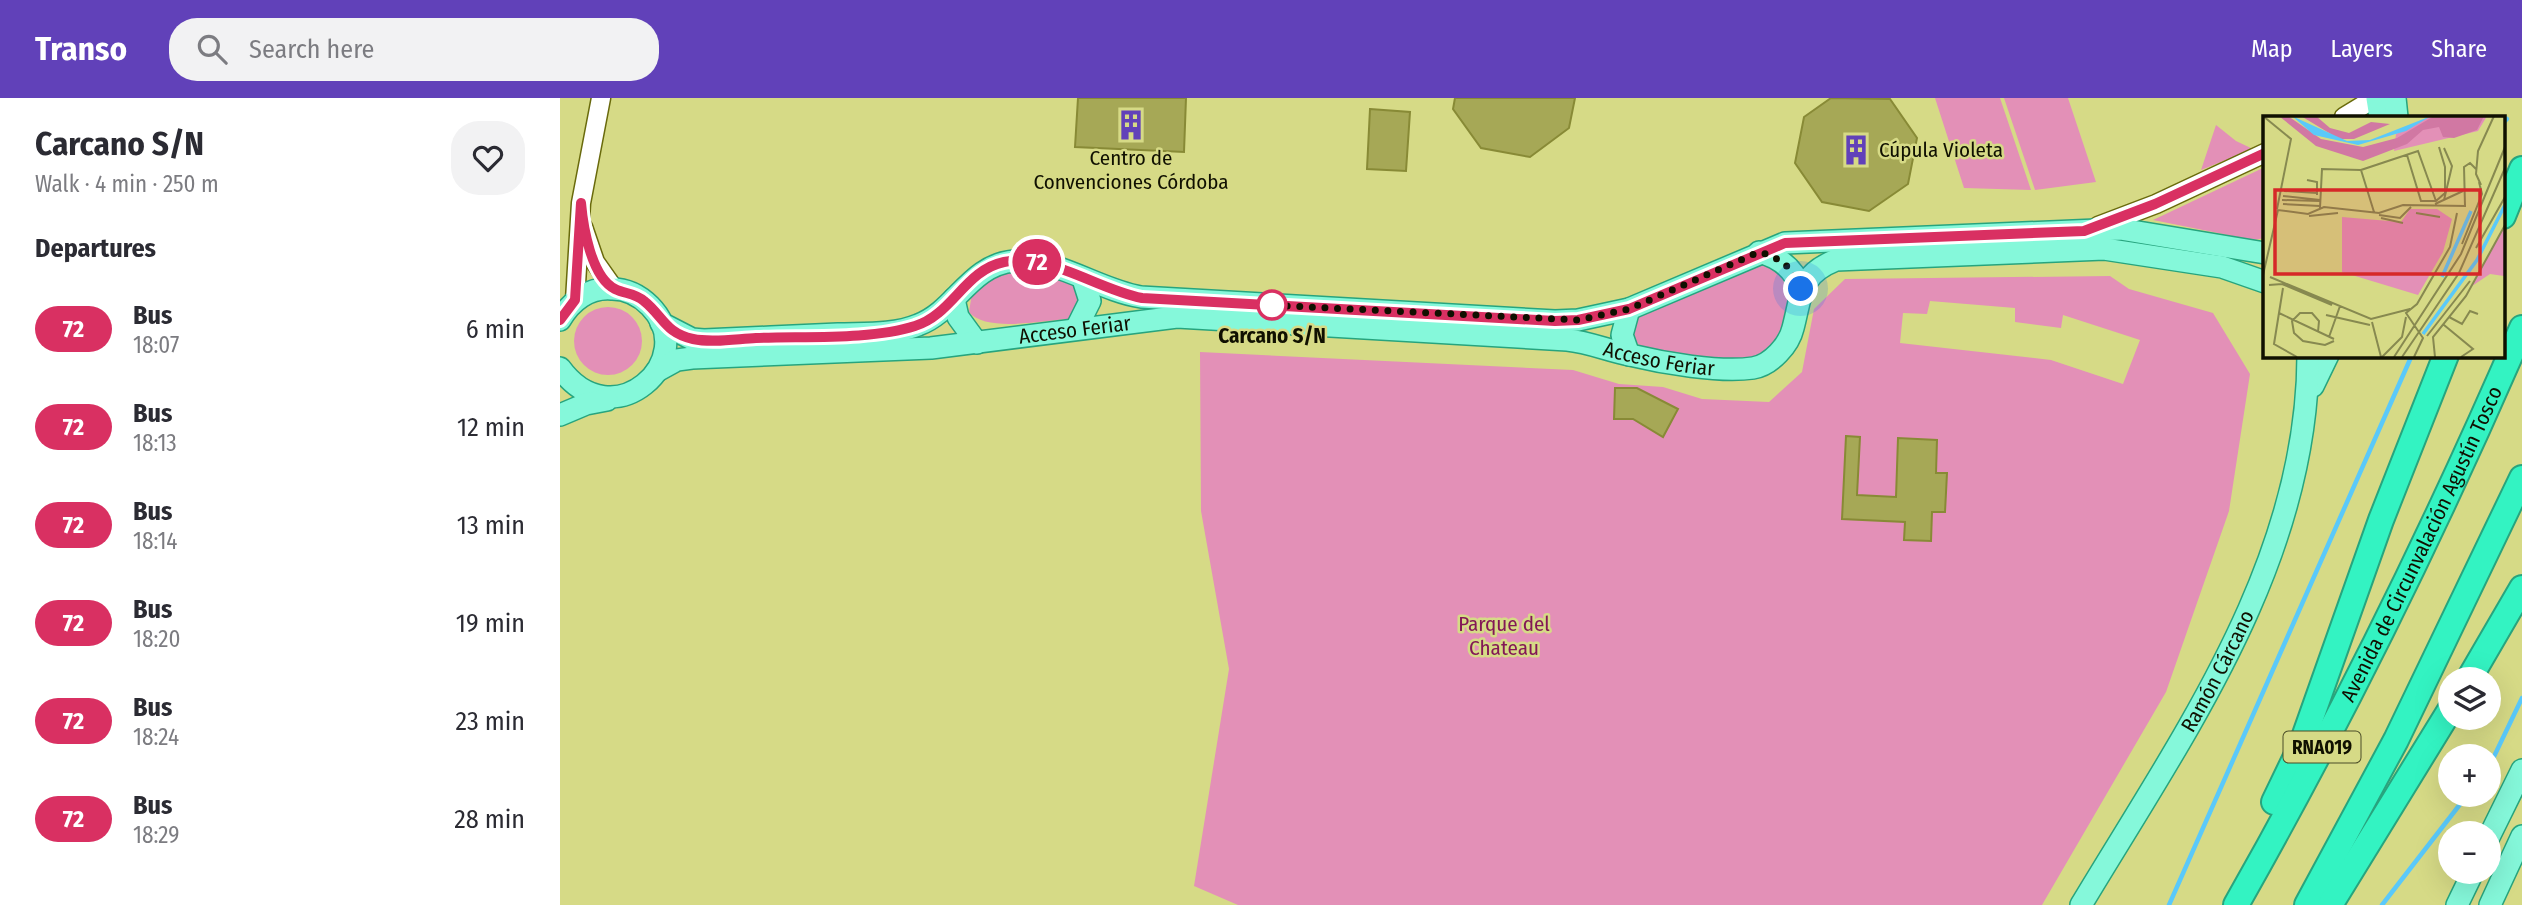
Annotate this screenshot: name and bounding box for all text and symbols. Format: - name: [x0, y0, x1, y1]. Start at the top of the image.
- search box: [169, 18, 659, 81]
- text: Transo: [35, 29, 127, 69]
- icon: search: [193, 30, 231, 68]
- text: Search here: [249, 34, 374, 65]
- text: Map: [2251, 35, 2293, 63]
- text: Layers: [2331, 35, 2393, 63]
- text: Share: [2431, 35, 2487, 63]
- building icon: Centro de Convenciones Córdoba: [1114, 108, 1148, 142]
- inset map: [2263, 116, 2504, 357]
- button: heart: [451, 121, 525, 195]
- text: Carcano S/N: [35, 124, 204, 164]
- building icon: Cúpula Violeta: [1839, 133, 1873, 167]
- place label: Cúpula Violeta: [1879, 137, 2003, 163]
- place label: Centro de Convenciones Córdoba: [1033, 145, 1229, 195]
- text: Walk · 4 min · 250 m: [35, 170, 219, 198]
- text: Departures: [35, 233, 156, 264]
- line badge: 72: [1006, 239, 1068, 285]
- text: 72: [1026, 248, 1048, 276]
- your location: [1783, 271, 1818, 306]
- marker: Carcano S/N: [1257, 290, 1287, 320]
- text: Bus: [133, 300, 172, 331]
- street label: Acceso Feriar: [1017, 310, 1133, 350]
- text: 6 min: [466, 314, 525, 345]
- text: 72: [63, 315, 84, 343]
- place label: Carcano S/N: [1218, 323, 1326, 349]
- text: 18:07: [133, 331, 179, 359]
- street label: Acceso Feriar: [1600, 336, 1716, 382]
- street label: Avenida de Circunvalación Agustín Tosco: [2335, 382, 2508, 706]
- text: Bus: [133, 398, 172, 429]
- text: 12 min: [457, 412, 525, 443]
- text: 72: [63, 413, 84, 441]
- text: 18:13: [133, 429, 177, 457]
- text: Bus: [133, 496, 172, 527]
- text: 13 min: [457, 510, 525, 541]
- text: 72: [63, 511, 84, 539]
- text: 18:14: [133, 527, 178, 555]
- text: Bus: [133, 594, 172, 625]
- street label: Ramón Cárcano: [2175, 606, 2260, 737]
- text: 19 min: [456, 608, 525, 639]
- text: 72: [63, 609, 84, 637]
- park label: Parque del Chateau: [1458, 611, 1550, 661]
- text: 18:20: [133, 625, 180, 653]
- map controls: [2438, 667, 2501, 884]
- button: layers: [2438, 667, 2501, 730]
- text: Bus: [133, 692, 172, 723]
- text: 23 min: [456, 706, 525, 737]
- text: 72: [63, 707, 84, 735]
- text: 18:24: [133, 723, 179, 751]
- road number: RNA019: [2284, 732, 2360, 762]
- button: +: [2438, 744, 2501, 807]
- text: Bus: [133, 790, 172, 821]
- text: 28 min: [454, 804, 525, 835]
- text: 72: [63, 805, 84, 833]
- text: 18:29: [133, 821, 180, 849]
- button: −: [2438, 821, 2501, 884]

